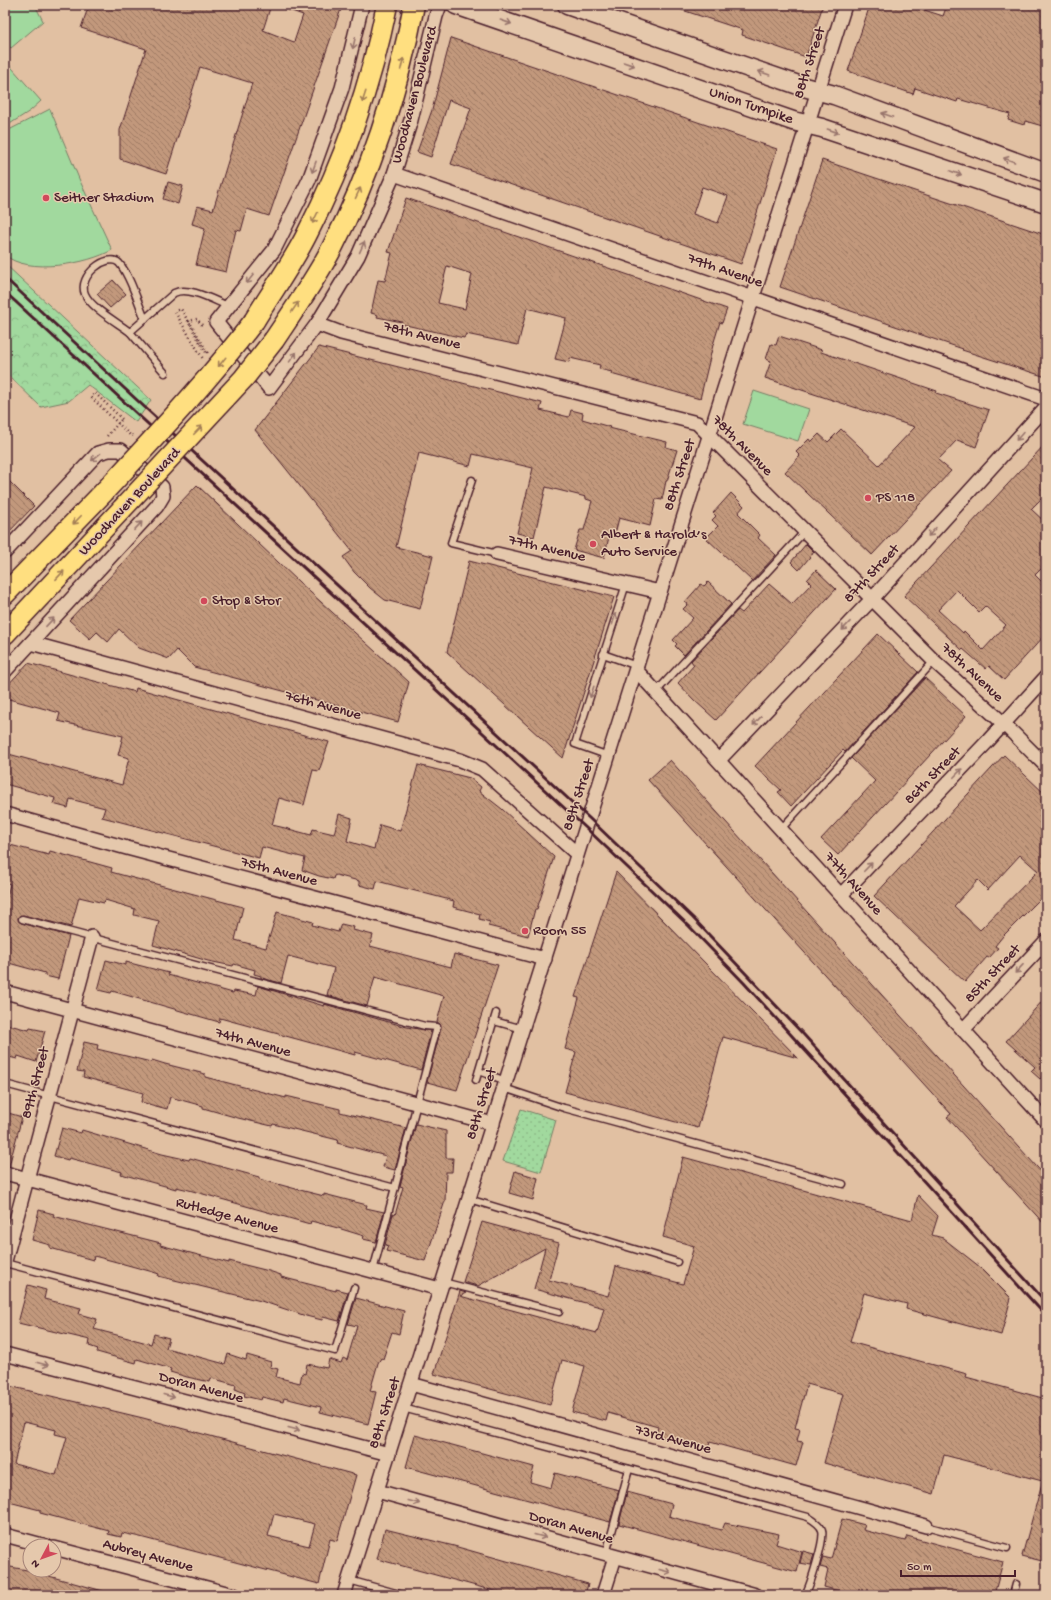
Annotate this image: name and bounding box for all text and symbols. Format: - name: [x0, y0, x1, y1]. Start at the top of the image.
- one-way arrow: [500, 19, 513, 26]
- street label: Woodhaven Boulevard: [388, 23, 442, 165]
- street label: 88th Street: [790, 23, 831, 101]
- one-way arrow: [349, 36, 357, 49]
- one-way arrow: [398, 58, 406, 71]
- one-way arrow: [623, 61, 635, 69]
- one-way arrow: [759, 69, 771, 77]
- street label: Union Turnpike: [707, 83, 796, 129]
- one-way arrow: [359, 91, 367, 103]
- one-way arrow: [881, 111, 894, 118]
- one-way arrow: [826, 128, 838, 136]
- one-way arrow: [1004, 155, 1016, 163]
- one-way arrow: [309, 160, 317, 172]
- one-way arrow: [949, 169, 961, 177]
- one-way arrow: [355, 188, 362, 200]
- place label: Seither Stadium: [54, 189, 154, 207]
- marker: Seither Stadium: [41, 193, 51, 203]
- one-way arrow: [311, 211, 319, 223]
- one-way arrow: [358, 241, 366, 253]
- street label: 79th Avenue: [684, 249, 765, 292]
- one-way arrow: [246, 274, 255, 285]
- one-way arrow: [291, 302, 299, 313]
- street label: 78th Avenue: [381, 317, 463, 354]
- one-way arrow: [288, 352, 297, 363]
- one-way arrow: [217, 357, 226, 368]
- street label: 78th Avenue: [707, 411, 776, 480]
- one-way arrow: [193, 425, 202, 435]
- one-way arrow: [1015, 431, 1024, 441]
- street label: 88th Street: [660, 435, 701, 513]
- street label: Woodhaven Boulevard: [75, 443, 186, 560]
- one-way arrow: [91, 452, 101, 461]
- place label: PS 118: [875, 489, 915, 507]
- marker: PS 118: [863, 493, 873, 503]
- one-way arrow: [72, 515, 82, 525]
- one-way arrow: [134, 521, 143, 531]
- place label: Albert & Harold’s Auto Service: [601, 526, 707, 561]
- one-way arrow: [928, 527, 937, 537]
- street label: 77th Avenue: [506, 531, 587, 567]
- marker: Albert & Harold’s Auto Service: [588, 539, 598, 549]
- street label: 87th Street: [840, 540, 905, 607]
- one-way arrow: [56, 570, 65, 580]
- place label: Stop & Stor: [212, 592, 282, 610]
- marker: Stop & Stor: [199, 596, 209, 606]
- one-way arrow: [611, 613, 618, 626]
- one-way arrow: [46, 617, 55, 627]
- one-way arrow: [841, 621, 851, 631]
- street label: 78th Avenue: [936, 639, 1007, 707]
- one-way arrow: [587, 685, 595, 697]
- street label: 76th Avenue: [282, 687, 363, 725]
- one-way arrow: [752, 716, 762, 726]
- street label: 86th Street: [901, 742, 966, 809]
- street label: 88th Street: [559, 755, 600, 833]
- one-way arrow: [953, 768, 963, 778]
- street label: 77th Avenue: [819, 848, 886, 919]
- street label: 75th Avenue: [238, 853, 320, 891]
- one-way arrow: [863, 862, 873, 872]
- place label: Room 55: [533, 922, 587, 940]
- marker: Room 55: [520, 926, 530, 936]
- street label: 85th Street: [961, 939, 1026, 1007]
- one-way arrow: [1015, 964, 1024, 974]
- street label: 74th Avenue: [212, 1024, 293, 1062]
- street label: 89th Street: [18, 1043, 55, 1121]
- street label: 88th Street: [463, 1064, 502, 1142]
- street label: Rutledge Avenue: [174, 1194, 281, 1238]
- one-way arrow: [36, 1360, 49, 1368]
- street label: Doran Avenue: [156, 1368, 246, 1408]
- street label: 88th Street: [365, 1373, 406, 1451]
- one-way arrow: [162, 1393, 175, 1401]
- street label: 73rd Avenue: [632, 1421, 713, 1459]
- one-way arrow: [288, 1426, 301, 1433]
- one-way arrow: [408, 1499, 421, 1506]
- street label: Doran Avenue: [526, 1507, 616, 1549]
- one-way arrow: [533, 1533, 546, 1540]
- street label: Aubrey Avenue: [101, 1535, 195, 1577]
- north arrow: [22, 1538, 62, 1578]
- scale bar: [901, 1552, 1015, 1578]
- text: N: [29, 1557, 43, 1570]
- text: 50 m: [907, 1561, 932, 1575]
- one-way arrow: [658, 1567, 671, 1575]

